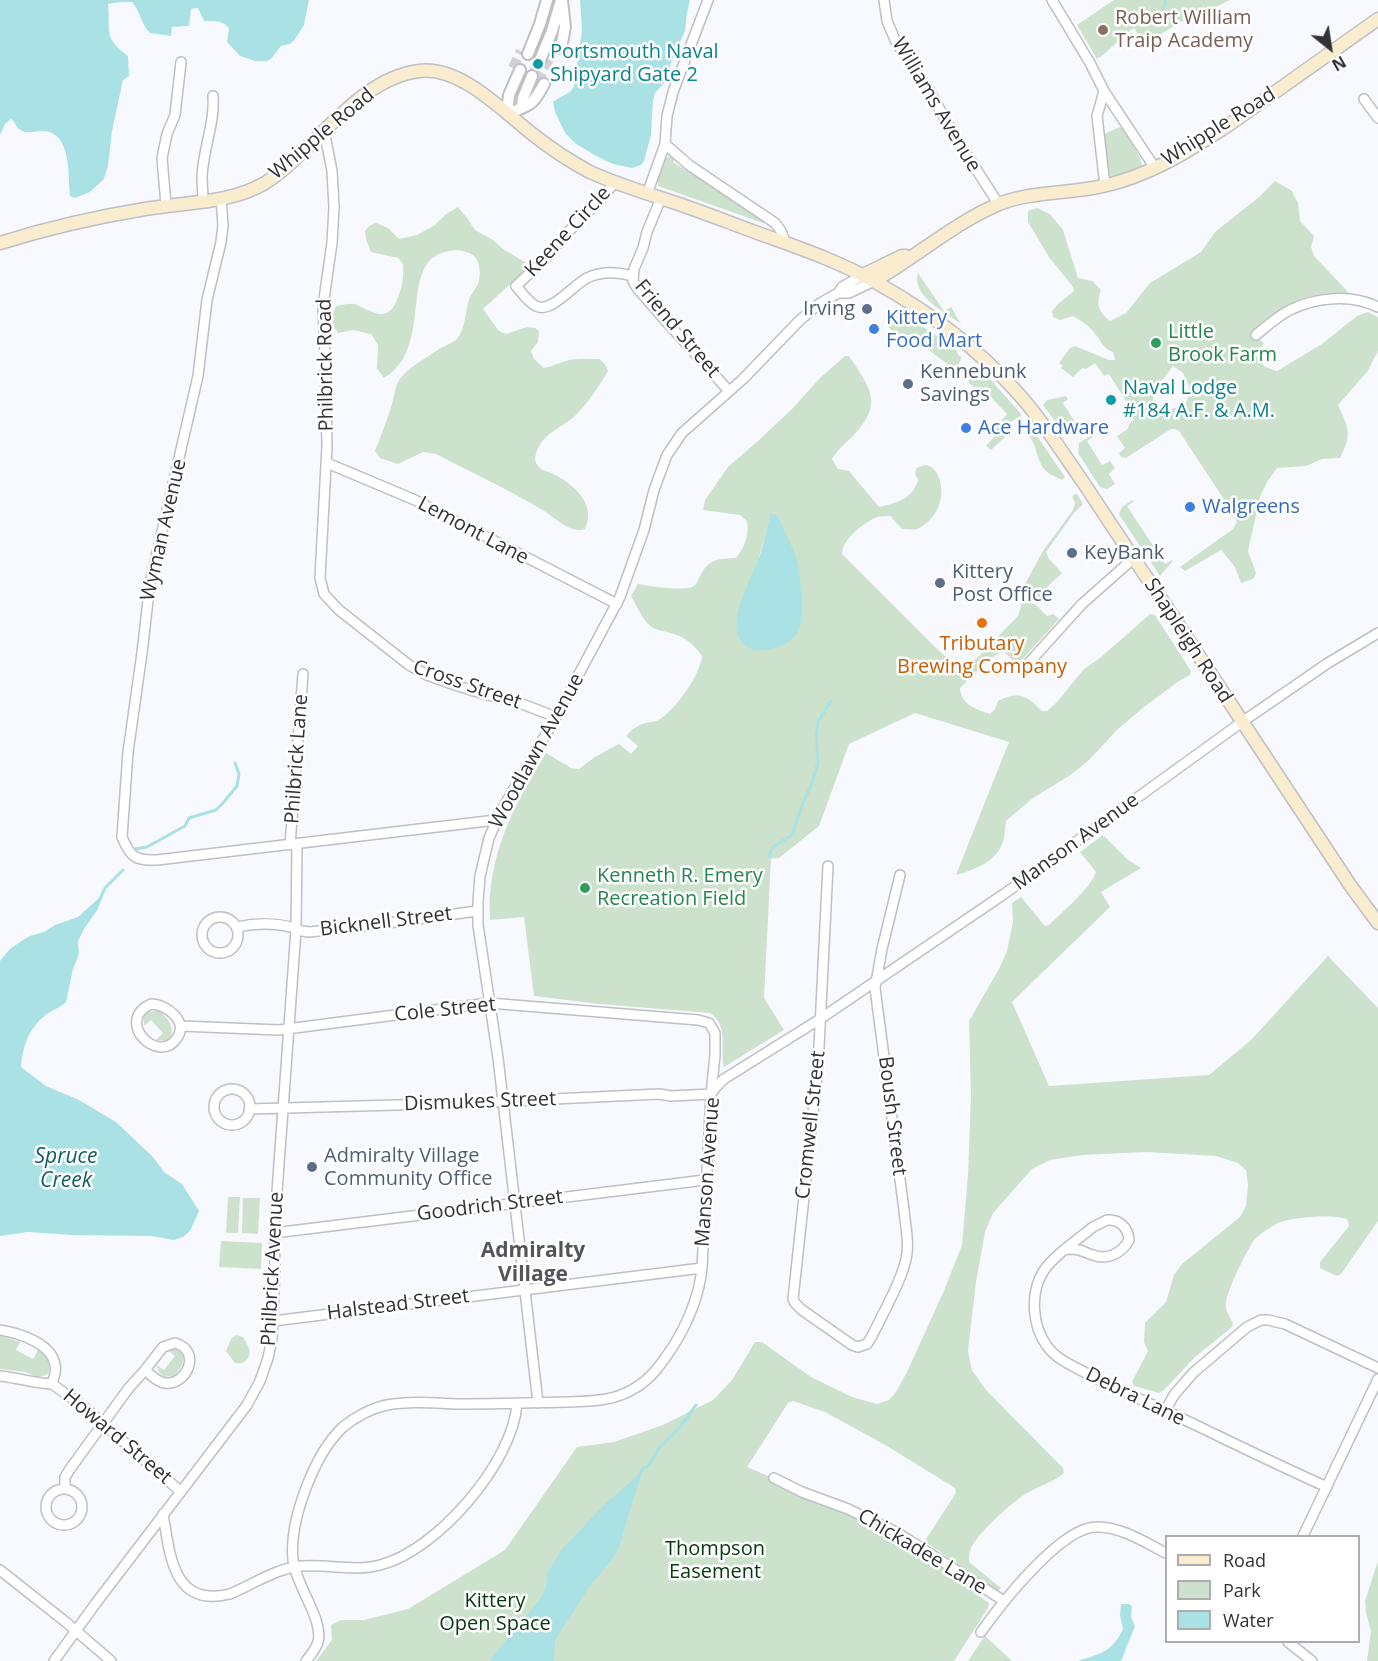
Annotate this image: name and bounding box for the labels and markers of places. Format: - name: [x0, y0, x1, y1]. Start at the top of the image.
- place label: Robert William Traip Academy: [1115, 6, 1253, 53]
- marker: Robert William Traip Academy: [1096, 23, 1110, 37]
- place label: Portsmouth Naval Shipyard Gate 2: [550, 40, 719, 87]
- marker: Portsmouth Naval Shipyard Gate 2: [531, 57, 545, 71]
- place label: Irving: [803, 297, 855, 321]
- marker: Irving: [860, 302, 874, 316]
- place label: Kittery Food Mart: [886, 306, 982, 353]
- place label: Little Brook Farm: [1168, 320, 1277, 367]
- marker: Kittery Food Mart: [867, 322, 881, 336]
- marker: Little Brook Farm: [1149, 336, 1163, 350]
- place label: Kennebunk Savings: [920, 360, 1027, 407]
- place label: Naval Lodge #184 A.F. & A.M.: [1123, 376, 1275, 423]
- marker: Kennebunk Savings: [901, 377, 915, 391]
- marker: Naval Lodge #184 A.F. & A.M.: [1104, 393, 1118, 407]
- place label: Ace Hardware: [978, 416, 1109, 440]
- marker: Ace Hardware: [959, 421, 973, 435]
- place label: Walgreens: [1202, 495, 1300, 519]
- marker: Walgreens: [1183, 500, 1197, 514]
- place label: KeyBank: [1084, 541, 1164, 565]
- marker: KeyBank: [1065, 546, 1079, 560]
- place label: Kittery Post Office: [952, 560, 1053, 607]
- marker: Kittery Post Office: [933, 576, 947, 590]
- marker: Tributary Brewing Company: [975, 616, 989, 630]
- place label: Tributary Brewing Company: [897, 632, 1067, 679]
- place label: Kenneth R. Emery Recreation Field: [597, 864, 763, 911]
- marker: Kenneth R. Emery Recreation Field: [578, 881, 592, 895]
- place label: Admiralty Village Community Office: [324, 1144, 492, 1191]
- marker: Admiralty Village Community Office: [305, 1160, 319, 1174]

